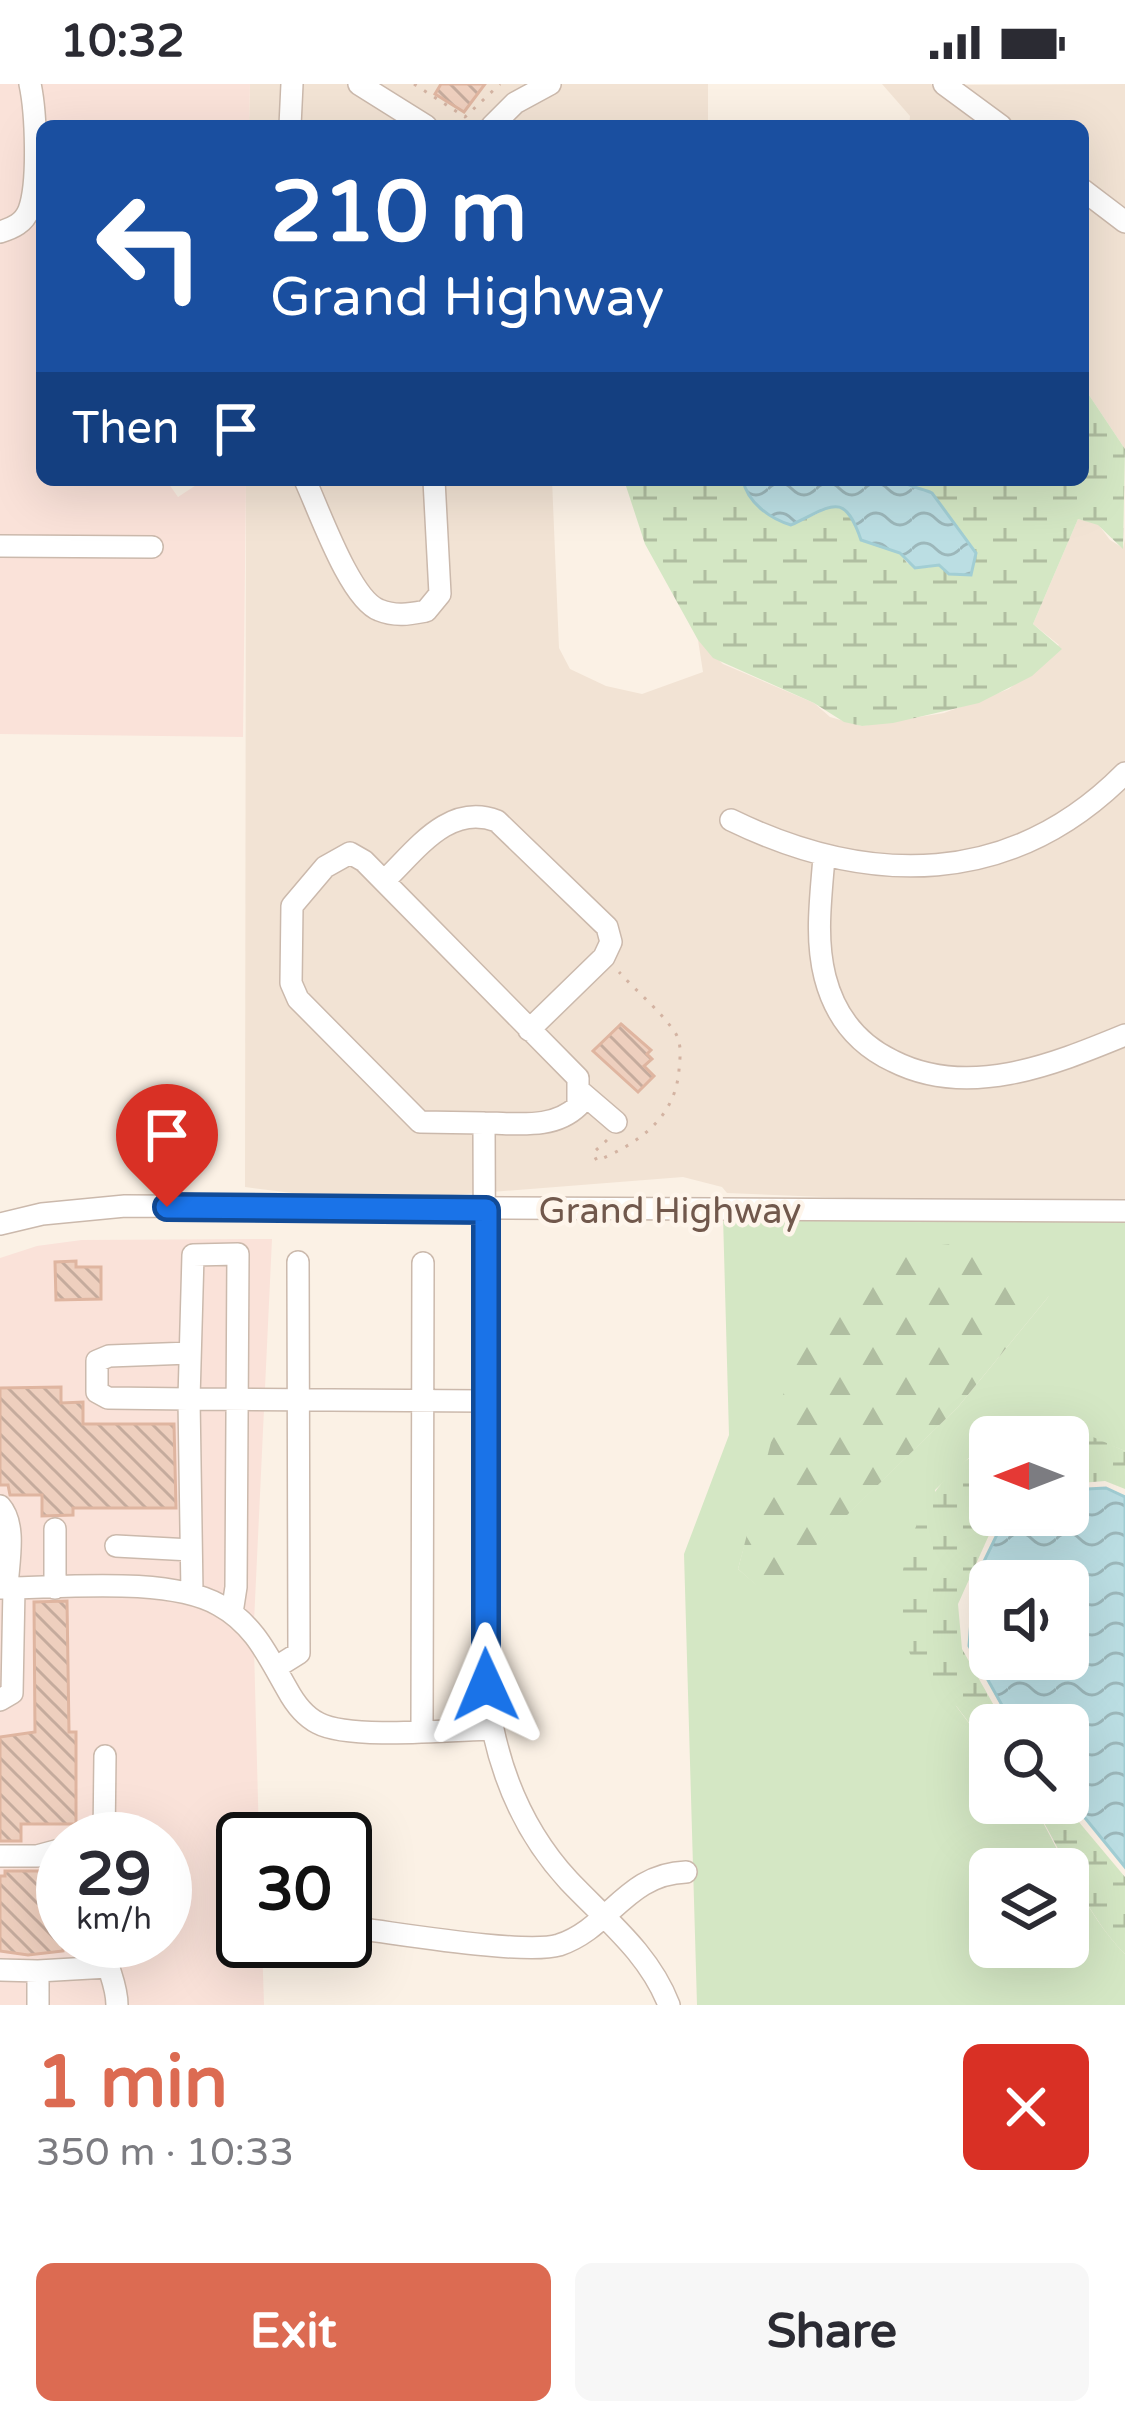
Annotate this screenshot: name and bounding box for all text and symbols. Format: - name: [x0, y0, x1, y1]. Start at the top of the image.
- text: 10:32: [60, 15, 185, 69]
- text: 210 m: [270, 163, 527, 264]
- icon: left: [72, 168, 228, 324]
- text: Grand Highway: [270, 265, 664, 330]
- icon: arrive: [203, 396, 269, 462]
- text: Then: [72, 402, 179, 456]
- pin: [116, 1084, 218, 1207]
- icon: arrive: [134, 1102, 200, 1168]
- street label: Grand Highway: [539, 1190, 801, 1233]
- north arrow: [969, 1416, 1089, 1536]
- map controls: [969, 1416, 1089, 1968]
- button: sound: [969, 1560, 1089, 1680]
- position arrow: [423, 1622, 549, 1748]
- button: search: [969, 1704, 1089, 1824]
- speed limit sign: 30: [216, 1812, 372, 1968]
- text: 29: [76, 1839, 152, 1911]
- button: layers: [969, 1848, 1089, 1968]
- text: km/h: [76, 1901, 152, 1938]
- text: 1 min: [36, 2040, 228, 2127]
- button: close: [963, 2044, 1089, 2170]
- text: 350 m · 10:33: [36, 2129, 294, 2176]
- button: Exit: [36, 2263, 551, 2401]
- button: Share: [575, 2263, 1089, 2401]

